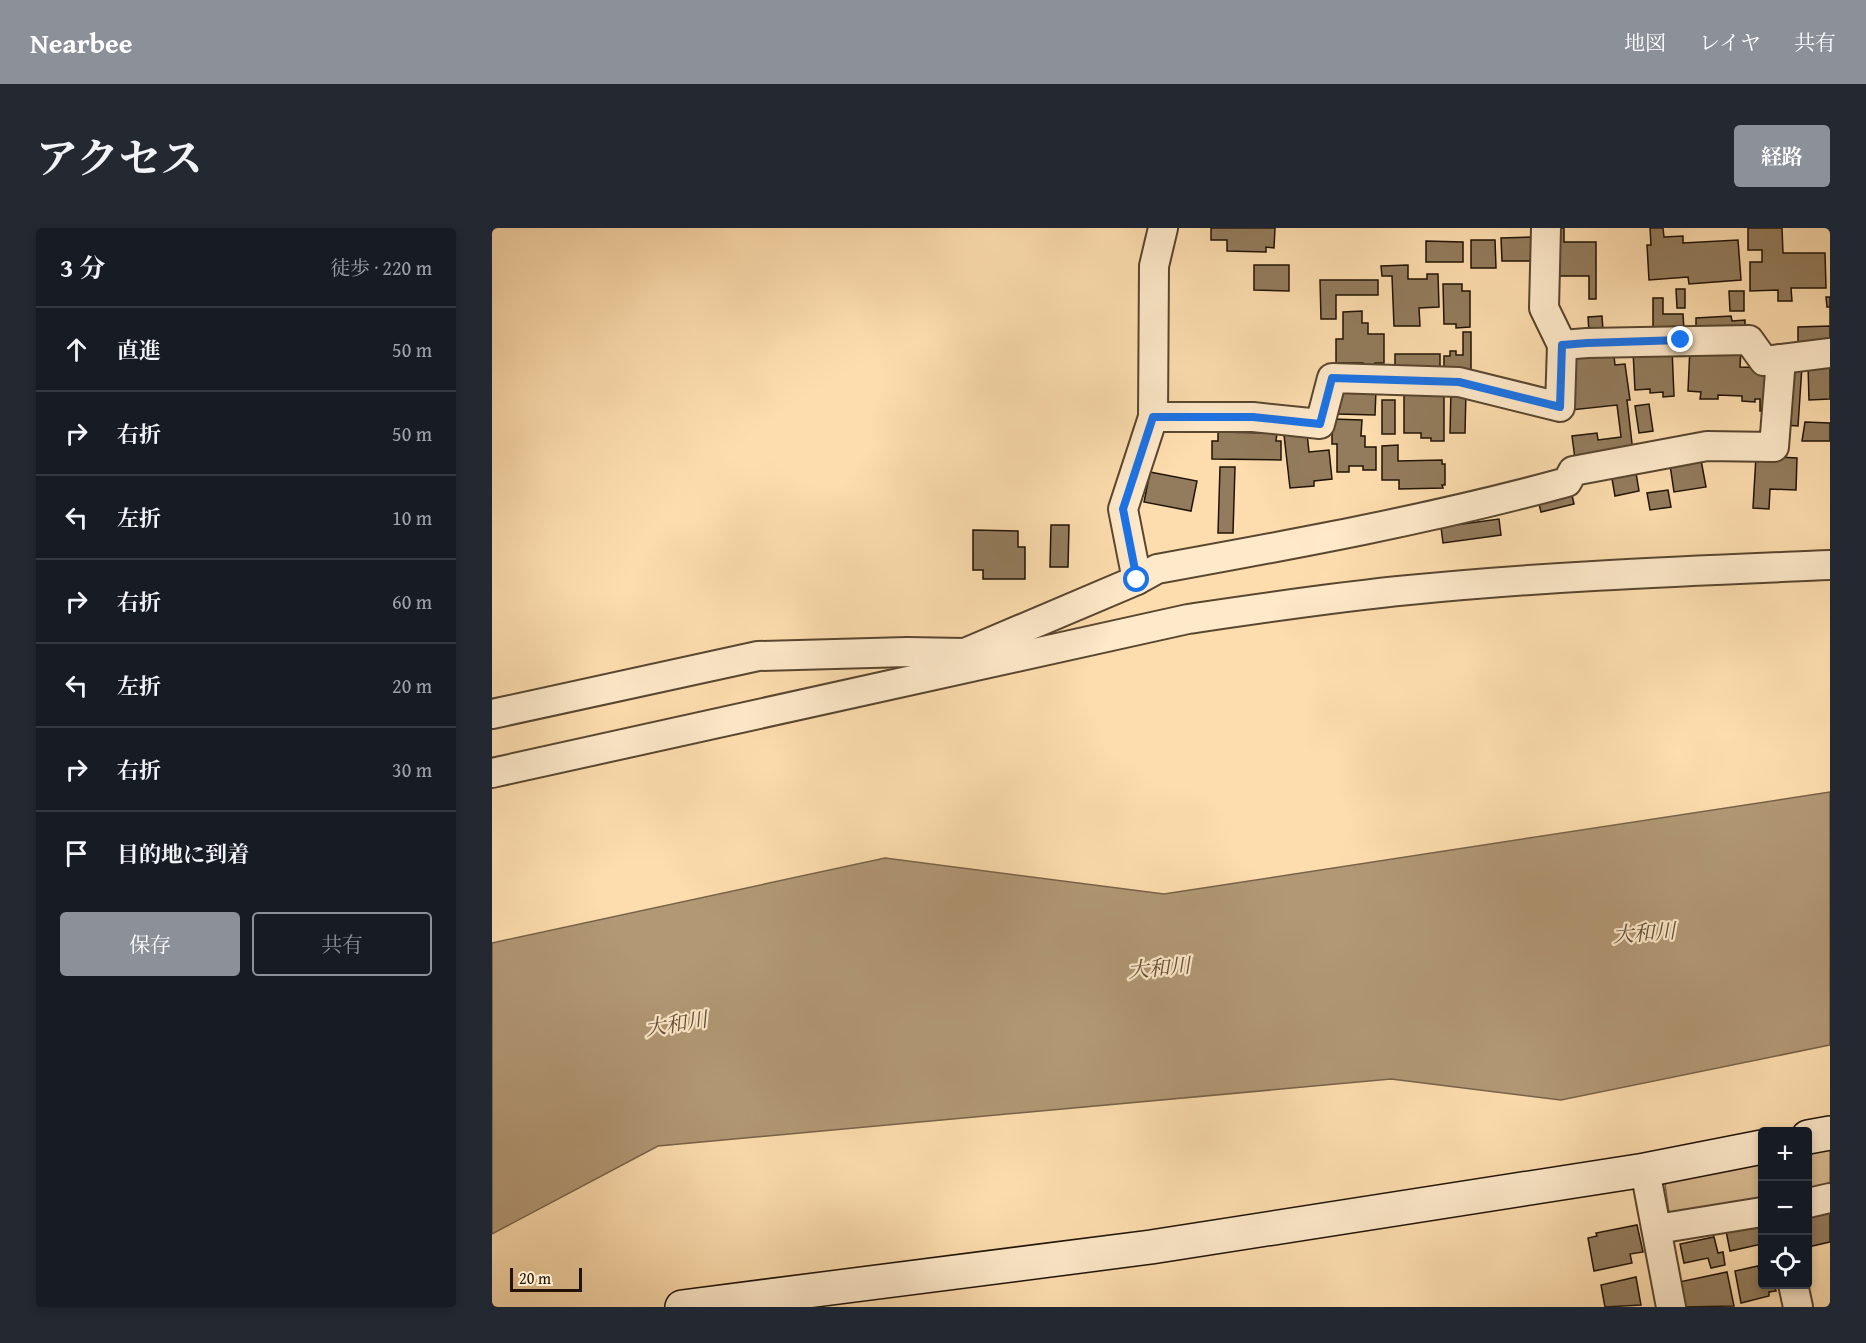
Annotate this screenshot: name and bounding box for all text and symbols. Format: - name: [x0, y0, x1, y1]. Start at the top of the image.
- text: Nearbee: [30, 22, 133, 63]
- text: 地図: [1624, 27, 1666, 58]
- text: レイヤ: [1699, 27, 1761, 58]
- text: 共有: [1794, 27, 1836, 58]
- button: 経路: [1734, 125, 1830, 187]
- text: アクセス: [36, 127, 203, 188]
- text: 3 分: [60, 248, 105, 287]
- text: 徒歩 · 220 m: [330, 253, 432, 282]
- route end: [1667, 326, 1693, 352]
- icon: ahead: [60, 333, 93, 366]
- text: 直進: [117, 334, 161, 366]
- text: 50 m: [392, 335, 432, 364]
- icon: right: [60, 417, 93, 450]
- text: 右折: [117, 418, 161, 450]
- text: 50 m: [392, 419, 432, 448]
- icon: left: [60, 501, 93, 534]
- text: 左折: [117, 502, 161, 534]
- text: 10 m: [392, 503, 432, 532]
- route start: [1123, 566, 1149, 592]
- icon: right: [60, 585, 93, 618]
- text: 右折: [117, 586, 161, 618]
- text: 60 m: [392, 587, 432, 616]
- icon: left: [60, 669, 93, 702]
- text: 左折: [117, 670, 161, 702]
- text: 20 m: [392, 671, 432, 700]
- icon: right: [60, 753, 93, 786]
- text: 右折: [117, 754, 161, 786]
- text: 30 m: [392, 755, 432, 784]
- icon: arrive: [60, 837, 93, 870]
- text: 目的地に到着: [117, 838, 249, 870]
- button: 保存: [60, 912, 240, 976]
- button: 共有: [252, 912, 432, 976]
- water label: 大和川: [1611, 915, 1678, 950]
- water label: 大和川: [1126, 949, 1194, 986]
- water label: 大和川: [642, 1003, 711, 1044]
- map controls: [1758, 1127, 1812, 1289]
- button: +: [1758, 1127, 1812, 1181]
- button: −: [1758, 1181, 1812, 1235]
- button: locate: [1758, 1235, 1812, 1289]
- scale bar: [510, 1265, 582, 1292]
- text: 20 m: [519, 1266, 551, 1290]

